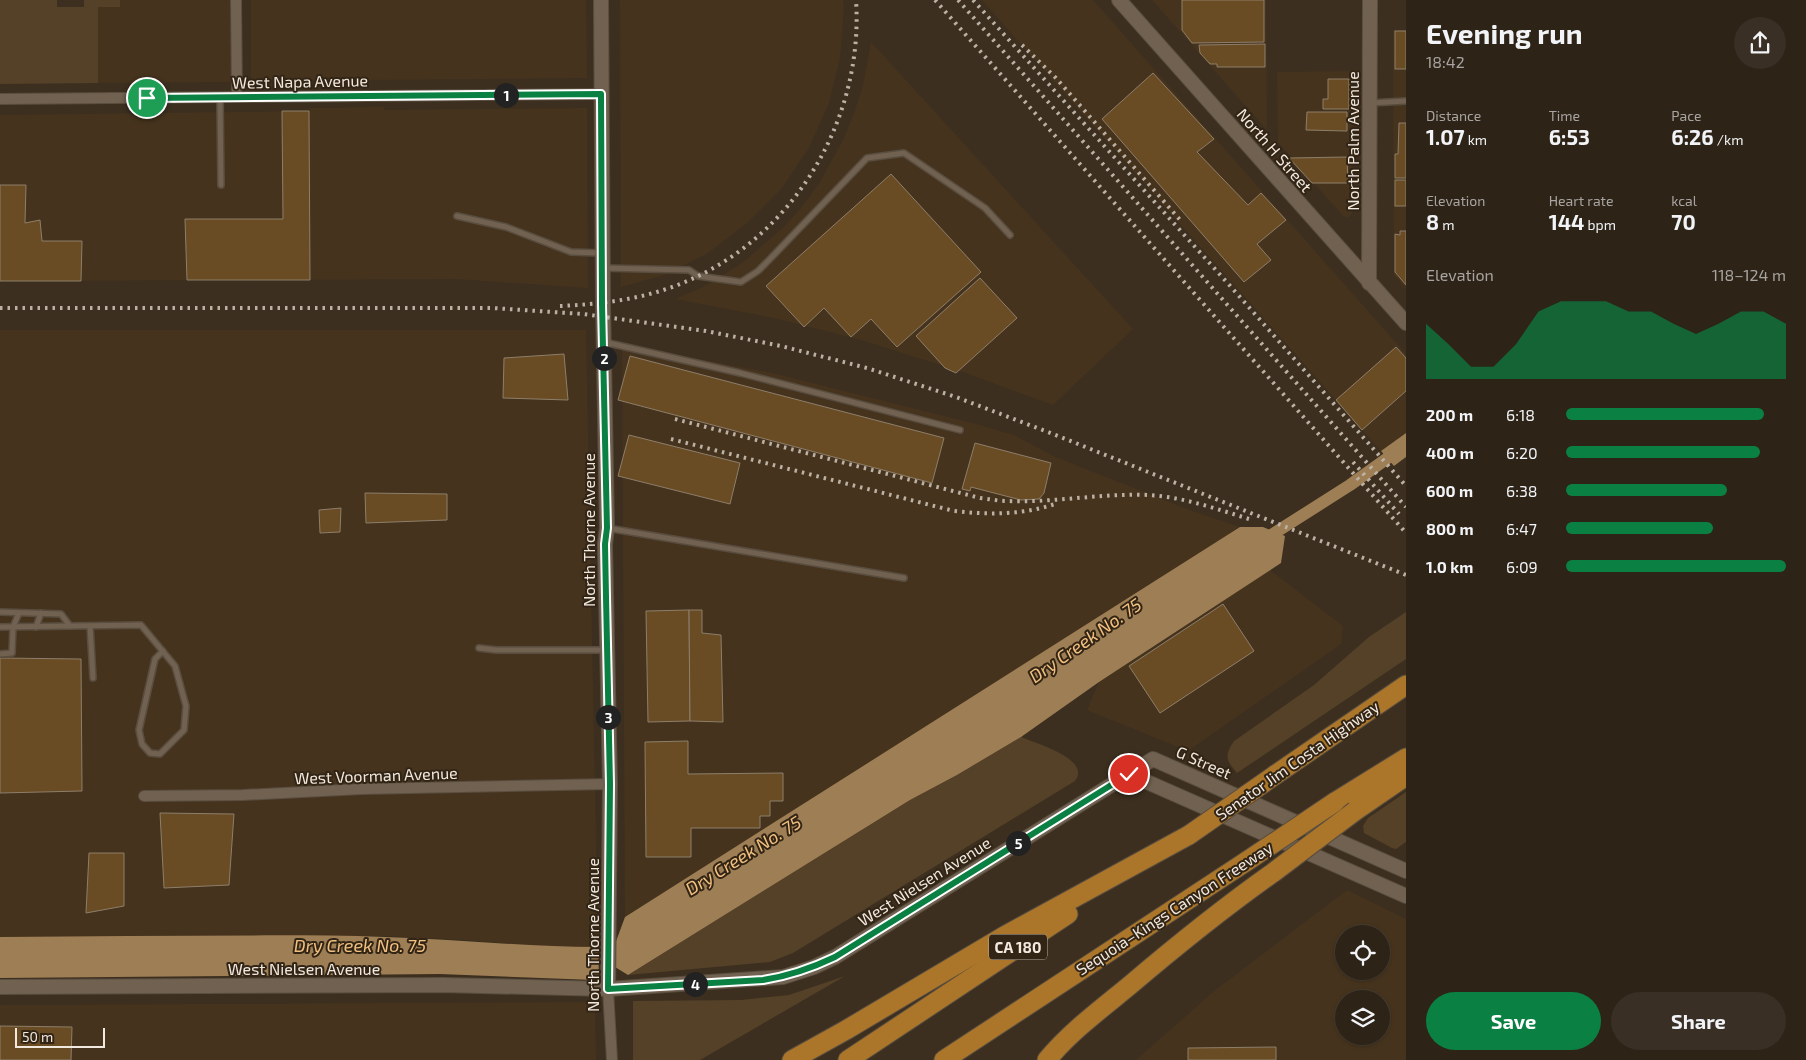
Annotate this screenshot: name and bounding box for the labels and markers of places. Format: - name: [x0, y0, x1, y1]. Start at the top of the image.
- pin: [126, 77, 168, 119]
- pin: 1: [494, 82, 518, 108]
- pin: 2: [592, 346, 616, 370]
- pin: 3: [596, 704, 620, 730]
- pin: [1108, 753, 1150, 795]
- pin: 5: [1006, 830, 1030, 856]
- pin: 4: [682, 972, 708, 996]

